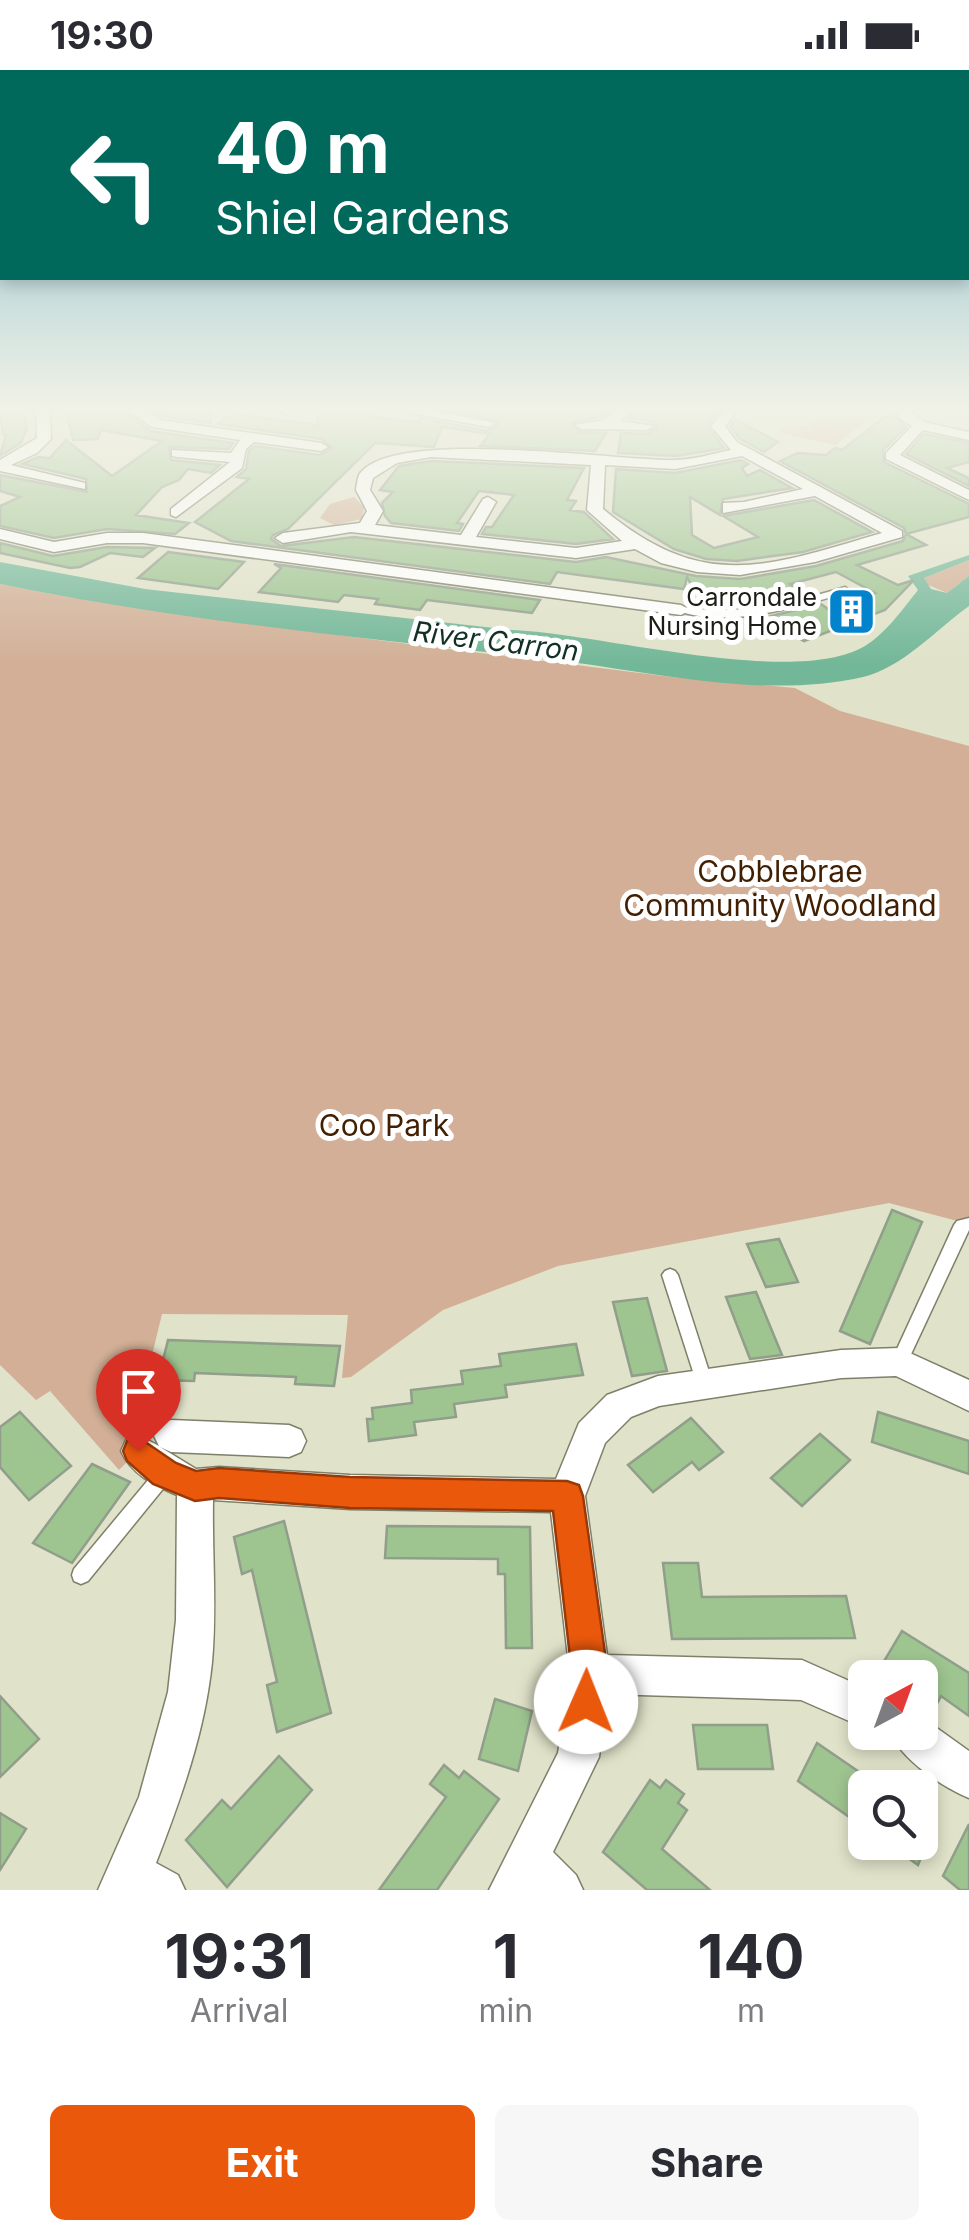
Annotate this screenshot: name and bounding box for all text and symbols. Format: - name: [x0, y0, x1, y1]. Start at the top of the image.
- text: 19:30: [50, 12, 154, 58]
- text: 40 m: [215, 105, 390, 190]
- icon: left: [50, 110, 180, 240]
- text: Shiel Gardens: [215, 190, 510, 245]
- place label: Carrondale Nursing Home: [648, 582, 817, 641]
- building icon: Carrondale Nursing Home: [826, 585, 878, 637]
- water label: River Carron: [411, 614, 581, 668]
- park label: Cobblebrae Community Woodland: [623, 853, 937, 923]
- park label: Coo Park: [319, 1107, 450, 1143]
- pin: [96, 1349, 181, 1452]
- icon: arrive: [111, 1364, 166, 1419]
- position arrow: [534, 1650, 638, 1754]
- north arrow: [848, 1660, 938, 1750]
- map controls: [848, 1660, 938, 1860]
- button: search: [848, 1770, 938, 1860]
- text: 19:31: [164, 1920, 314, 1992]
- text: 1: [493, 1920, 519, 1992]
- text: 140: [698, 1920, 804, 1992]
- text: Arrival: [190, 1991, 288, 2030]
- text: min: [478, 1991, 533, 2030]
- text: m: [737, 1991, 765, 2030]
- button: Exit: [50, 2105, 475, 2220]
- button: Share: [495, 2105, 919, 2220]

